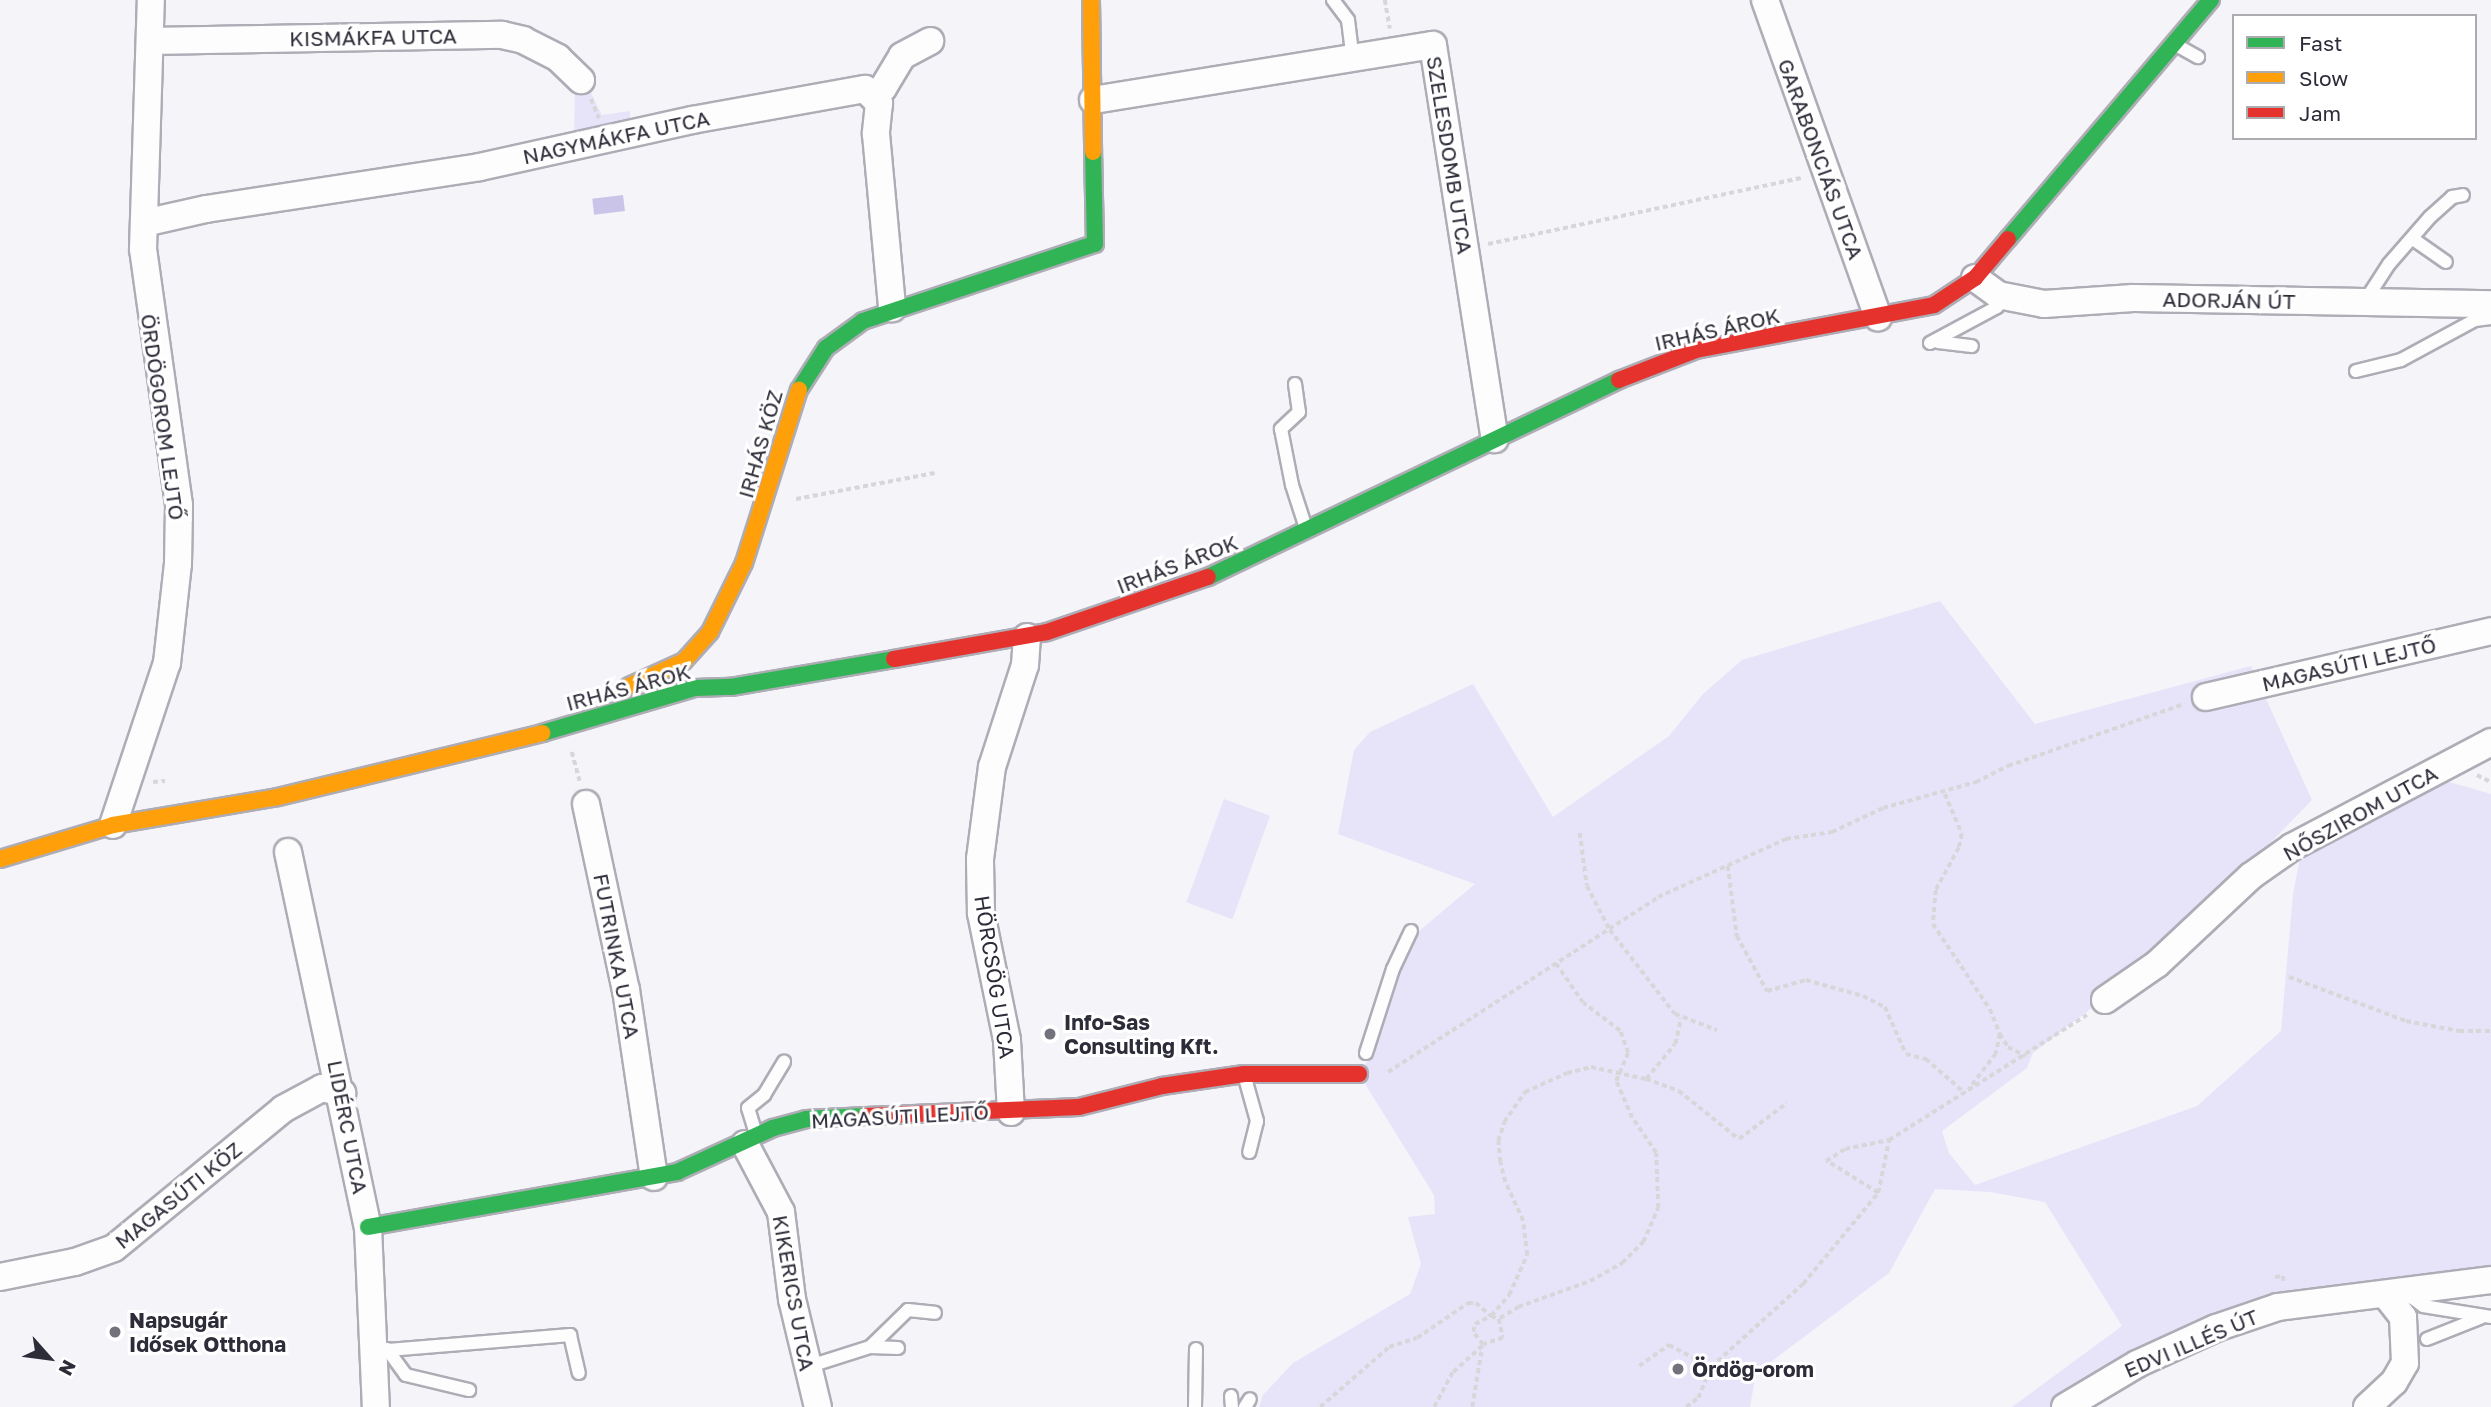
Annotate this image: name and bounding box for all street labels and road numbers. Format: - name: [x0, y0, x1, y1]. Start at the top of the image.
- street label: KISMÁKFA UTCA: [289, 23, 457, 51]
- street label: SZELESDOMB UTCA: [1422, 54, 1478, 256]
- street label: GARABONCIÁS UTCA: [1773, 55, 1869, 263]
- street label: NAGYMÁKFA UTCA: [520, 105, 712, 169]
- street label: ADORJÁN ÚT: [2162, 286, 2296, 314]
- street label: IRHÁS ÁROK: [1652, 302, 1782, 356]
- street label: ÖRDÖGOROM LEJTŐ: [136, 312, 190, 522]
- street label: IRHÁS KÖZ: [733, 387, 787, 501]
- street label: IRHÁS ÁROK: [1113, 529, 1241, 599]
- street label: MAGASÚTI LEJTŐ: [2259, 632, 2439, 696]
- street label: IRHÁS ÁROK: [563, 658, 693, 716]
- street label: NŐSZIROM UTCA: [2278, 760, 2442, 866]
- street label: FUTRINKA UTCA: [589, 871, 645, 1041]
- street label: HÖRCSÖG UTCA: [970, 894, 1020, 1060]
- street label: LIDÉRC UTCA: [323, 1058, 373, 1196]
- street label: MAGASÚTI LEJTŐ: [810, 1099, 990, 1133]
- street label: MAGASÚTI KÖZ: [110, 1136, 246, 1254]
- street label: KIKERICS UTCA: [768, 1213, 820, 1373]
- street label: EDVI ILLÉS ÚT: [2120, 1303, 2262, 1383]

